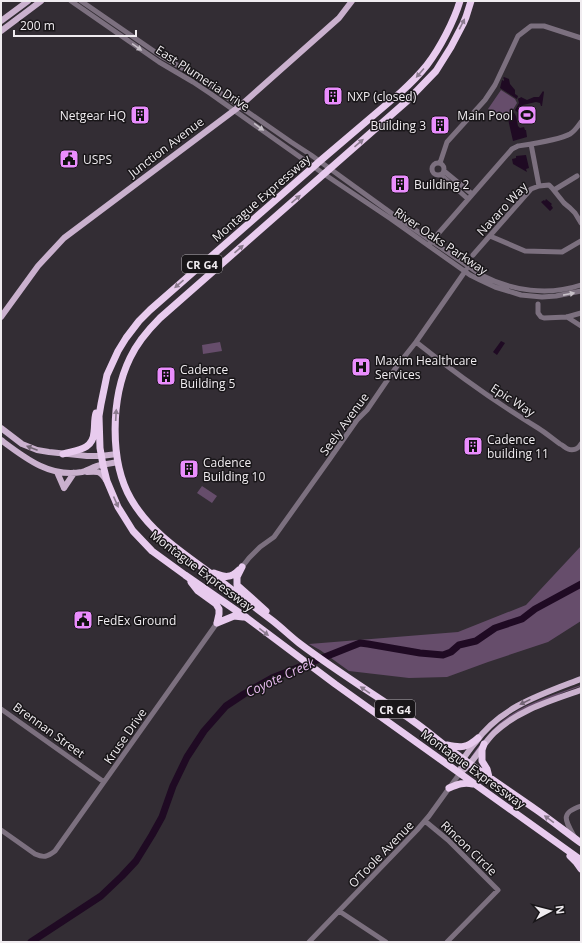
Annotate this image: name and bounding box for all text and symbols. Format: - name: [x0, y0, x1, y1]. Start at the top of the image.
- scale bar: [14, 12, 136, 38]
- text: 200 m: [20, 17, 55, 34]
- one-way arrow: [459, 19, 466, 30]
- street label: East Plumeria Drive: [153, 41, 254, 115]
- one-way arrow: [132, 43, 143, 51]
- one-way arrow: [415, 68, 424, 78]
- building icon: NXP (closed): [322, 85, 344, 107]
- place label: NXP (closed): [347, 88, 417, 105]
- building icon: Netgear HQ: [129, 104, 151, 126]
- sports icon: Main Pool: [516, 104, 538, 126]
- place label: Netgear HQ: [60, 107, 126, 124]
- place label: Main Pool: [457, 107, 513, 124]
- street label: Junction Avenue: [124, 113, 207, 182]
- building icon: Building 3: [429, 114, 451, 136]
- place label: Building 3: [371, 117, 426, 134]
- one-way arrow: [253, 123, 264, 131]
- one-way arrow: [354, 139, 364, 148]
- public building icon: USPS: [58, 148, 80, 170]
- street label: Montague Expressway: [208, 150, 315, 246]
- place label: USPS: [83, 151, 112, 168]
- building icon: Building 2: [389, 173, 411, 195]
- place label: Building 2: [414, 176, 470, 193]
- street label: Navaro Way: [473, 178, 532, 239]
- one-way arrow: [291, 194, 301, 203]
- street label: River Oaks Parkway: [391, 203, 492, 279]
- one-way arrow: [234, 244, 244, 253]
- road number: CR G4: [182, 255, 222, 273]
- one-way arrow: [174, 280, 184, 289]
- one-way arrow: [563, 291, 575, 297]
- place label: Maxim Healthcare Services: [375, 352, 477, 383]
- hospital icon: Maxim Healthcare Services: [350, 356, 372, 378]
- place label: Cadence Building 5: [180, 361, 236, 392]
- building icon: Cadence Building 5: [155, 365, 177, 387]
- street label: Epic Way: [488, 379, 539, 421]
- street label: Seely Avenue: [315, 389, 373, 459]
- one-way arrow: [112, 409, 119, 421]
- place label: Cadence building 11: [487, 431, 549, 462]
- building icon: Cadence building 11: [462, 435, 484, 457]
- one-way arrow: [26, 444, 38, 450]
- place label: Cadence Building 10: [203, 454, 265, 485]
- building icon: Cadence Building 10: [178, 458, 200, 480]
- one-way arrow: [113, 496, 119, 508]
- street label: Montague Expressway: [147, 526, 258, 616]
- public building icon: FedEx Ground: [72, 609, 94, 631]
- place label: FedEx Ground: [97, 612, 176, 629]
- one-way arrow: [259, 628, 270, 636]
- water label: Coyote Creek: [242, 653, 318, 701]
- one-way arrow: [359, 686, 371, 693]
- street label: Brennan Street: [10, 698, 88, 762]
- one-way arrow: [519, 699, 530, 705]
- road number: CR G4: [375, 700, 415, 718]
- street label: Kruse Drive: [100, 704, 151, 767]
- street label: Montague Expressway: [417, 725, 530, 813]
- one-way arrow: [544, 816, 554, 824]
- street label: O’Toole Avenue: [345, 817, 418, 891]
- street label: Rincon Circle: [437, 817, 501, 879]
- north arrow: [530, 891, 570, 931]
- text: N: [552, 904, 568, 915]

